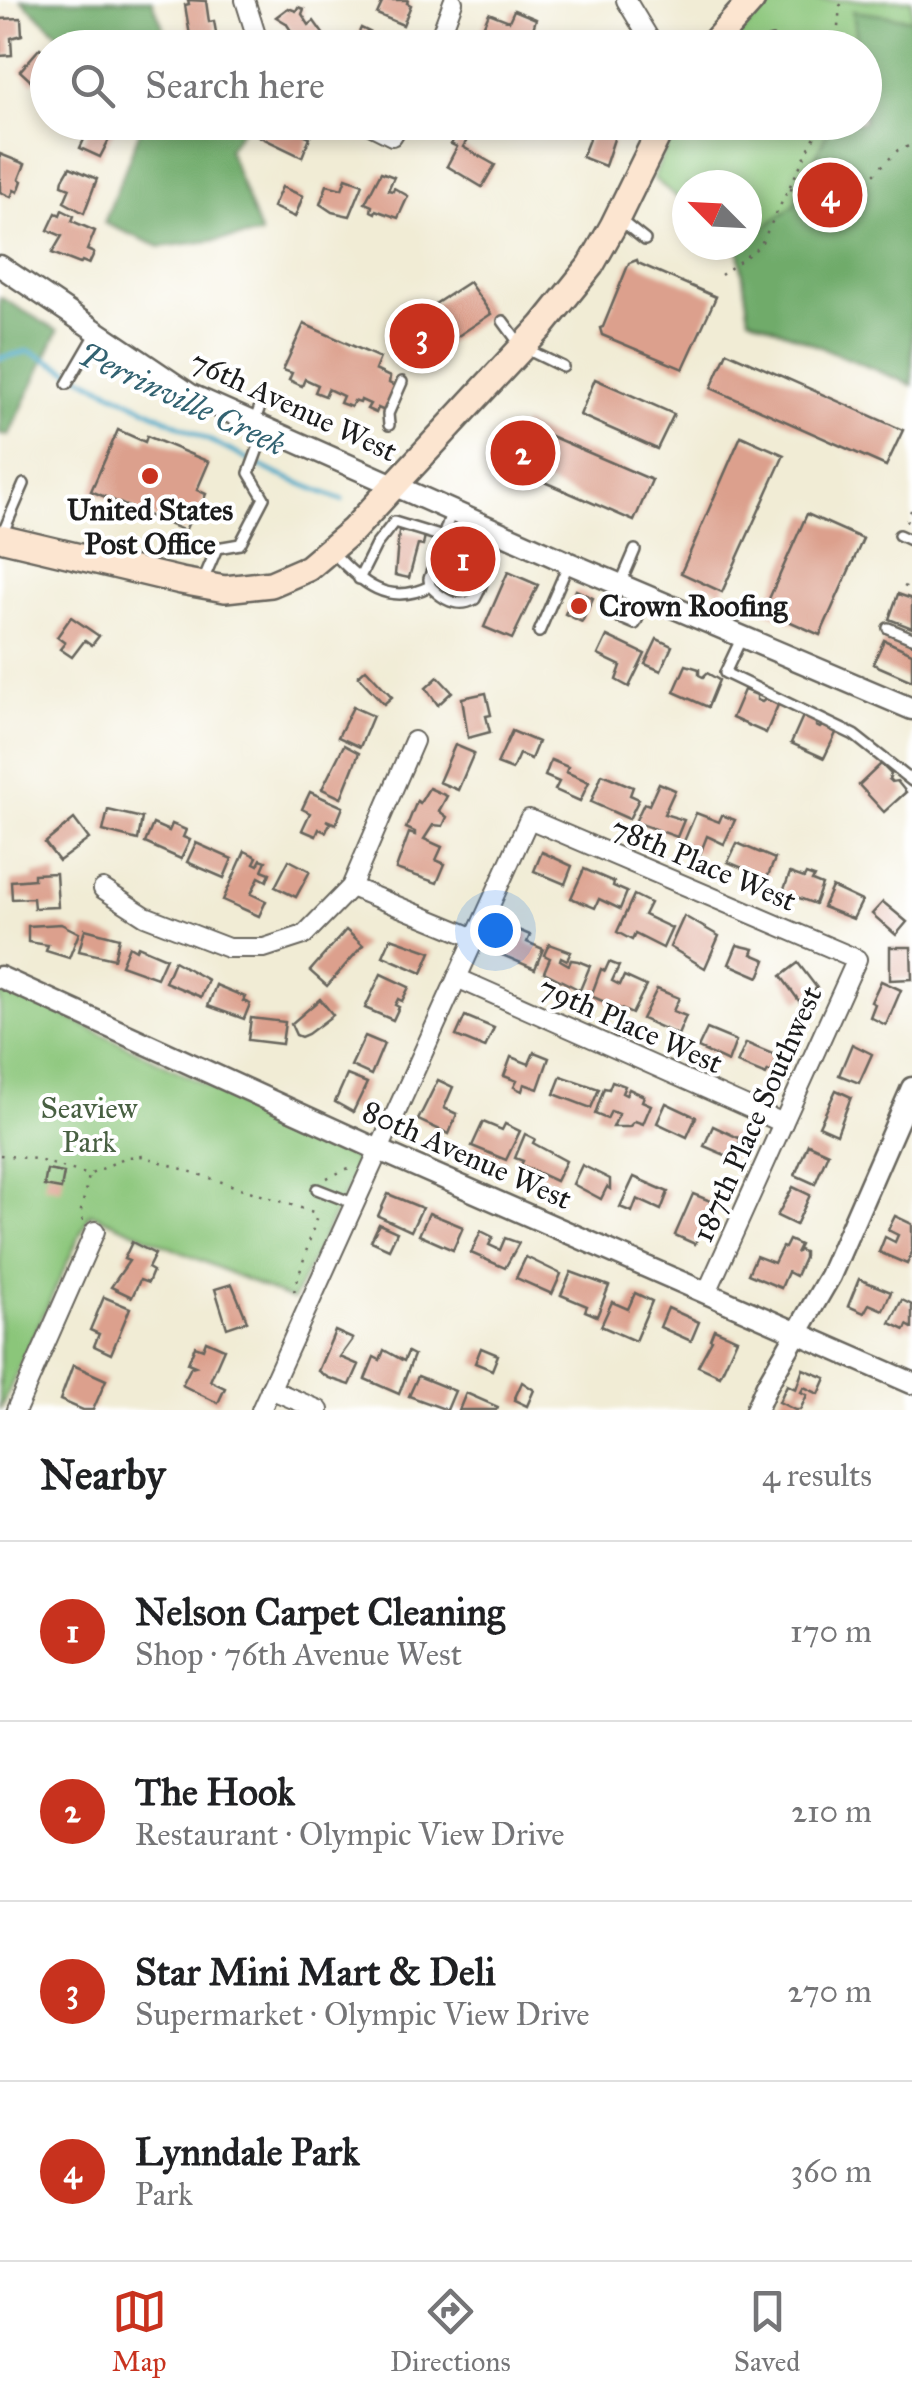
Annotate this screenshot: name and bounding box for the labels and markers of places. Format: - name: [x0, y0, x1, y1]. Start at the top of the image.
- pin: 4: [798, 158, 862, 232]
- pin: 3: [390, 298, 454, 374]
- pin: 2: [490, 416, 556, 490]
- marker: United States Post Office: [139, 465, 161, 487]
- place label: United States Post Office: [67, 492, 233, 562]
- pin: 1: [430, 522, 496, 596]
- place label: Crown Roofing: [599, 588, 788, 624]
- marker: Crown Roofing: [568, 595, 590, 617]

